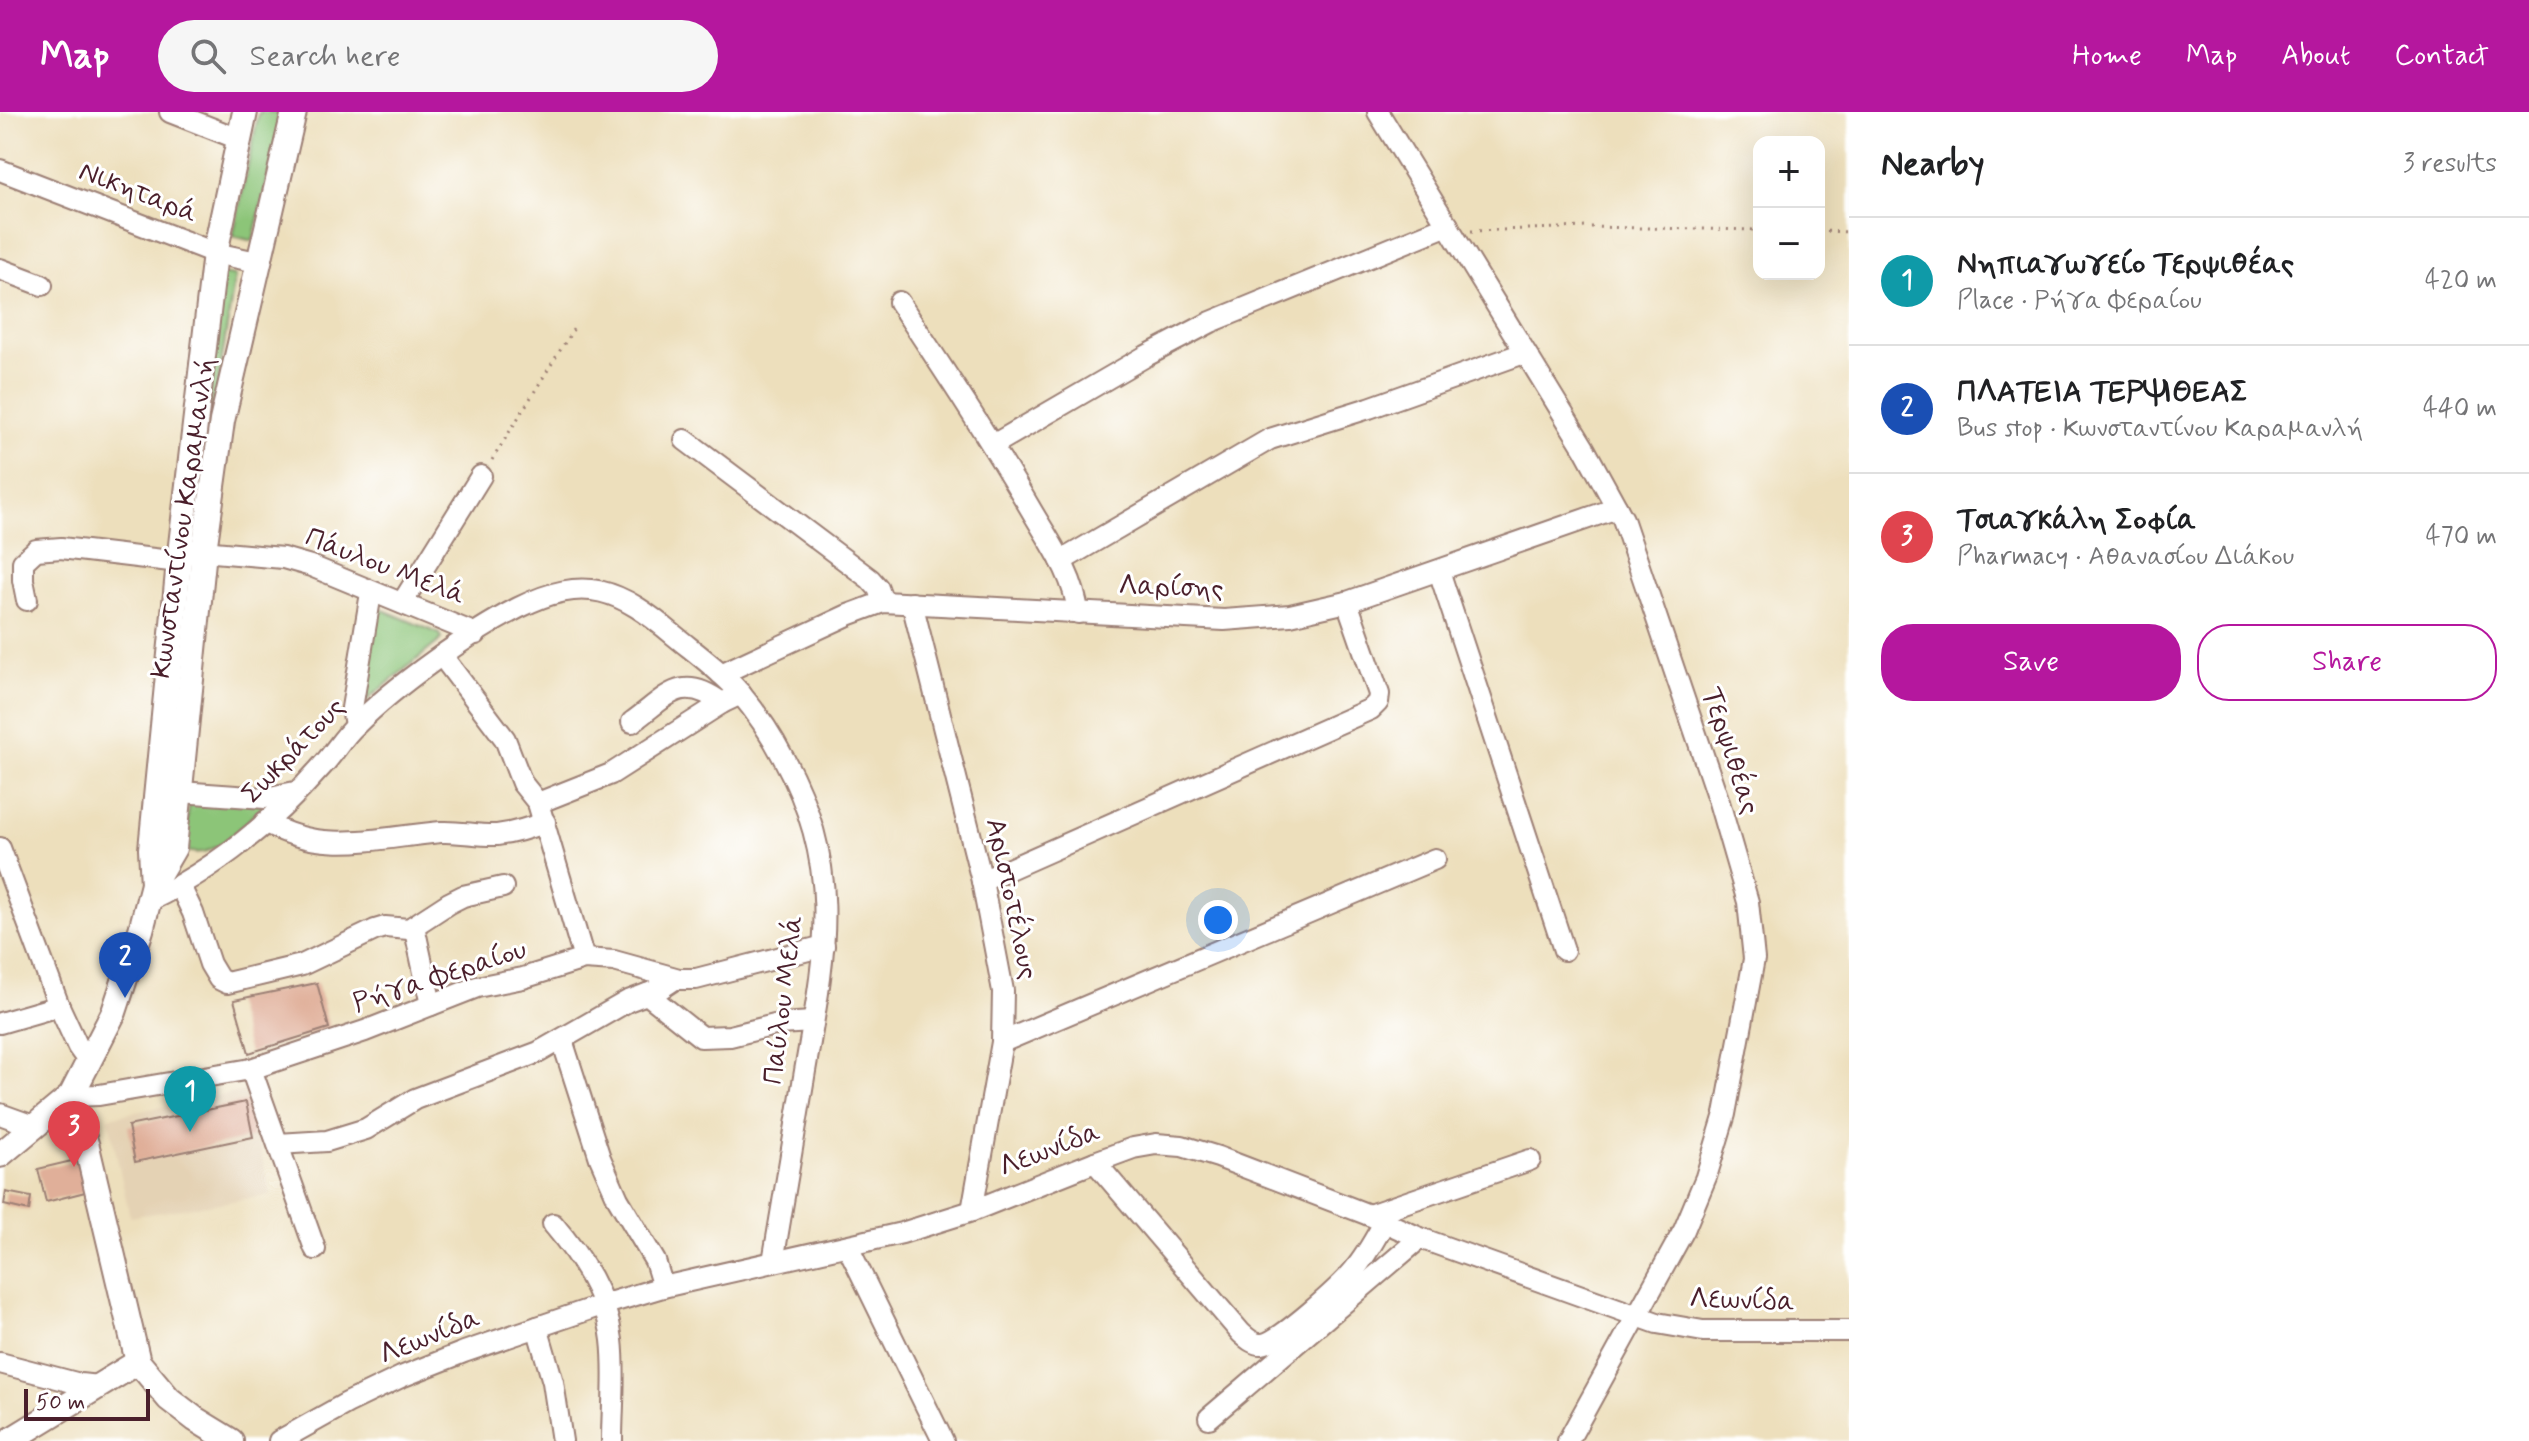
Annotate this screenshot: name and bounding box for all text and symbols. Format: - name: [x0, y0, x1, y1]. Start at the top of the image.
- search box: [158, 20, 718, 92]
- text: Map: [40, 32, 110, 81]
- icon: search: [186, 34, 230, 78]
- text: Search here: [250, 37, 401, 76]
- text: Home: [2072, 38, 2142, 75]
- text: Map: [2186, 38, 2237, 75]
- text: About: [2281, 38, 2350, 75]
- text: Contact: [2394, 38, 2489, 75]
- map controls: [1753, 136, 1825, 280]
- button: +: [1753, 136, 1825, 208]
- text: Nearby: [1881, 142, 1985, 187]
- text: 3 results: [2403, 147, 2497, 181]
- street label: Νικηταρά: [73, 153, 203, 233]
- button: −: [1753, 208, 1825, 280]
- text: Νηπιαγωγείο Τερψιθέας: [1957, 245, 2294, 284]
- text: 1: [1901, 264, 1913, 298]
- text: 420 m: [2425, 264, 2497, 298]
- text: Place · Ρήγα Φεραίου: [1957, 284, 2202, 318]
- street label: Κωνσταντίνου Καραμανλή: [143, 355, 225, 681]
- text: ΠΛΑΤΕΙΑ ΤΕΡΨΙΘΕΑΣ: [1957, 373, 2248, 412]
- text: 2: [1901, 392, 1913, 426]
- text: 440 m: [2423, 392, 2497, 426]
- text: Bus stop · Κωνσταντίνου Καραμανλή: [1957, 412, 2363, 446]
- text: Τσιαγκάλη Σοφία: [1957, 501, 2196, 540]
- street label: Πάυλου Μελά: [300, 520, 470, 614]
- text: 3: [1901, 520, 1913, 554]
- text: 470 m: [2425, 520, 2497, 554]
- text: Pharmacy · Αθανασίου Διάκου: [1957, 540, 2294, 574]
- street label: Λαρίσης: [1118, 568, 1224, 608]
- button: Save: [1881, 624, 2181, 701]
- button: Share: [2197, 624, 2497, 701]
- street label: Τερψιθέας: [1692, 683, 1768, 819]
- street label: Σωκράτους: [234, 690, 354, 812]
- street label: Αριστοτέλους: [976, 815, 1046, 983]
- your location: [1198, 900, 1238, 940]
- street label: Παύλου Μελά: [755, 913, 813, 1087]
- pin: 2: [99, 932, 151, 998]
- street label: Ρήγα Φεραίου: [348, 932, 532, 1022]
- pin: 1: [164, 1066, 216, 1132]
- pin: 3: [48, 1101, 100, 1167]
- street label: Λεωνίδα: [994, 1114, 1106, 1186]
- street label: Λεωνίδα: [1689, 1281, 1795, 1321]
- street label: Λεωνίδα: [374, 1300, 486, 1374]
- scale bar: [24, 1385, 150, 1421]
- text: 50 m: [36, 1389, 85, 1417]

